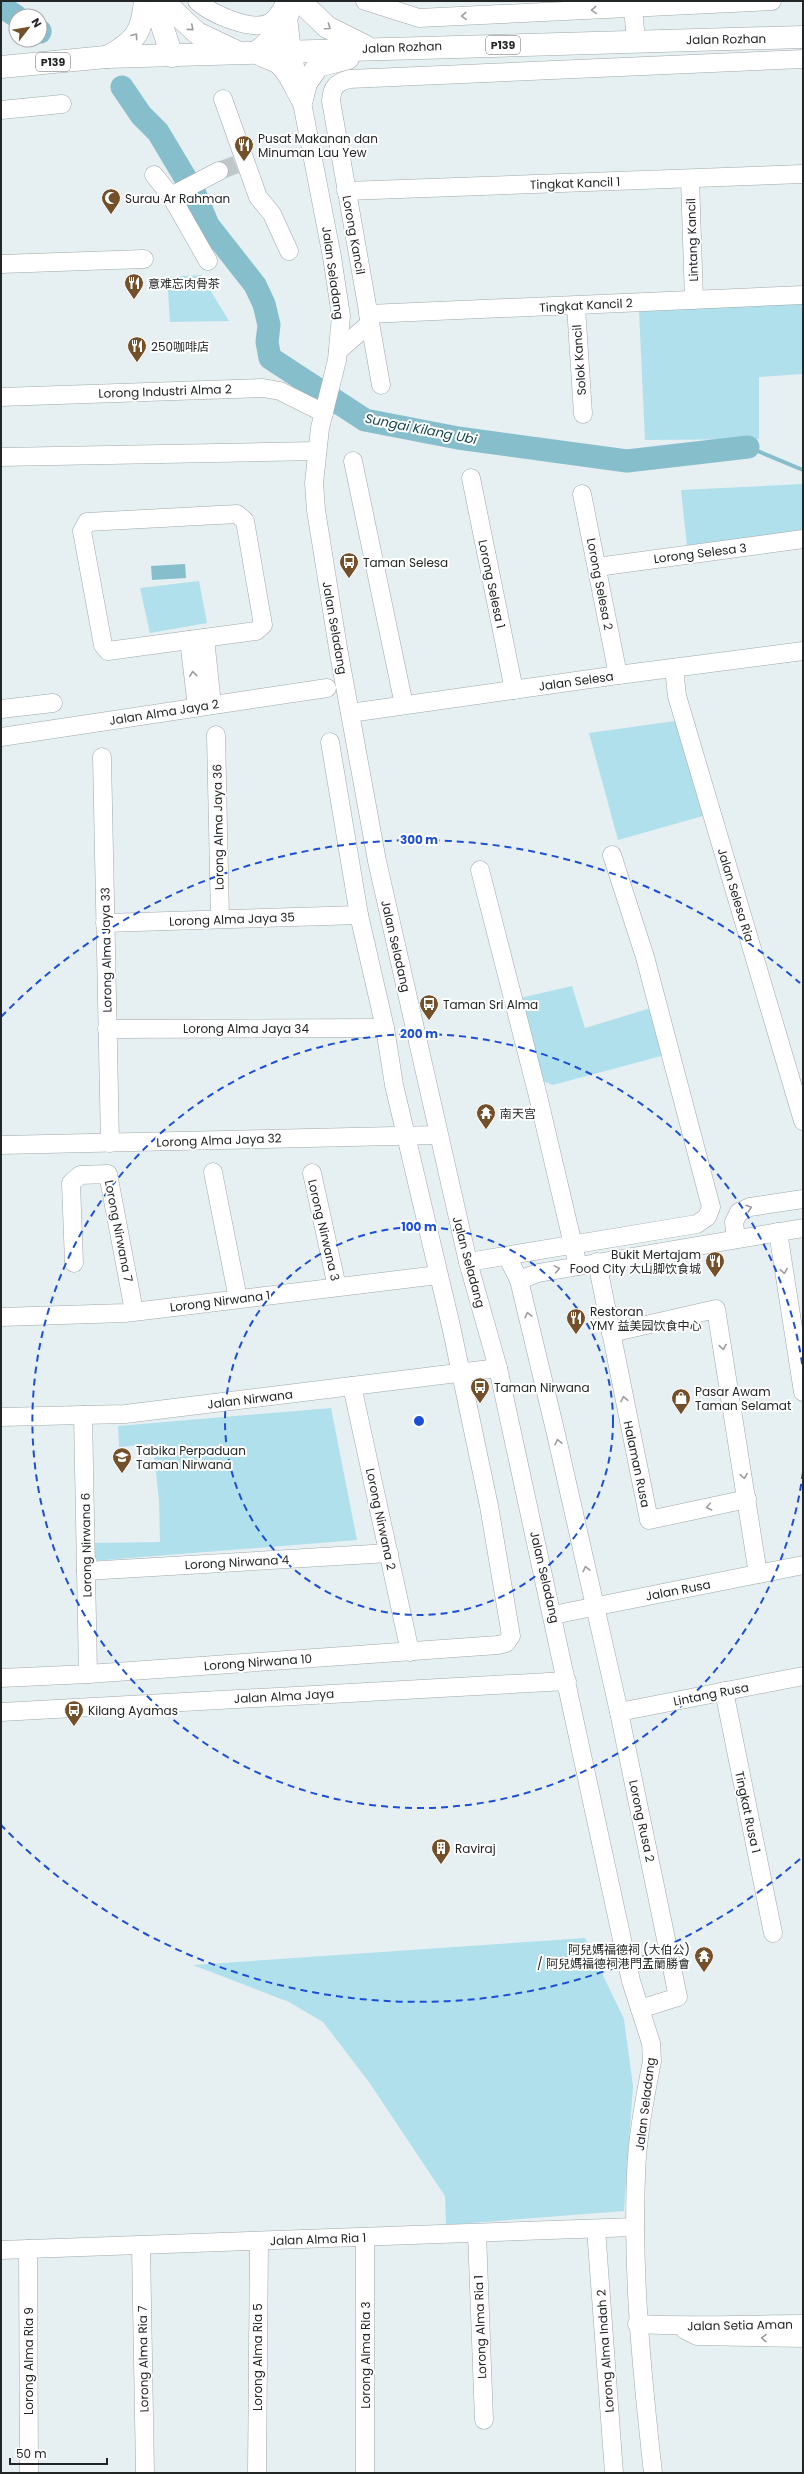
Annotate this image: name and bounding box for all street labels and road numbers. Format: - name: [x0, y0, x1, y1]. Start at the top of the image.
- street label: Jalan Rozhan: [686, 30, 766, 48]
- road number: P139: [486, 36, 520, 54]
- street label: Jalan Rozhan: [362, 37, 442, 57]
- road number: P139: [36, 53, 70, 71]
- street label: Tingkat Kancil 1: [530, 173, 620, 193]
- street label: Lorong Kancil: [339, 194, 369, 276]
- street label: Lintang Kancil: [682, 198, 702, 282]
- street label: Jalan Seladang: [318, 225, 348, 321]
- street label: Tingkat Kancil 2: [539, 294, 633, 316]
- street label: Solok Kancil: [568, 324, 590, 396]
- street label: Lorong Industri Alma 2: [98, 380, 232, 402]
- street label: Lorong Selesa 2: [583, 537, 617, 632]
- street label: Lorong Selesa 1: [474, 538, 510, 630]
- street label: Lorong Selesa 3: [653, 539, 747, 567]
- street label: Jalan Seladang: [318, 580, 352, 676]
- street label: Jalan Selesa: [537, 667, 615, 695]
- street label: Jalan Alma Jaya 2: [108, 695, 220, 729]
- street label: Lorong Alma Jaya 36: [208, 764, 228, 890]
- street label: Jalan Selesa Ria: [714, 846, 758, 944]
- street label: Lorong Alma Jaya 33: [96, 887, 116, 1013]
- street label: Jalan Seladang: [377, 898, 415, 994]
- street label: Lorong Alma Jaya 35: [169, 908, 295, 930]
- street label: Lorong Alma Jaya 34: [183, 1020, 309, 1037]
- street label: Lorong Alma Jaya 32: [156, 1129, 282, 1151]
- street label: Lorong Nirwana 3: [304, 1177, 344, 1283]
- street label: Lorong Nirwana 7: [101, 1179, 137, 1284]
- street label: Jalan Seladang: [449, 1214, 489, 1310]
- street label: Lorong Nirwana 1: [169, 1286, 271, 1316]
- street label: Jalan Nirwana: [206, 1385, 294, 1413]
- street label: Halaman Rusa: [620, 1419, 654, 1509]
- street label: Lorong Nirwana 2: [362, 1466, 400, 1572]
- street label: Lorong Nirwana 6: [77, 1493, 95, 1597]
- street label: Jalan Seladang: [526, 1529, 564, 1625]
- street label: Lorong Nirwana 4: [184, 1551, 290, 1573]
- street label: Jalan Rusa: [644, 1575, 712, 1605]
- street label: Lorong Nirwana 10: [203, 1650, 313, 1674]
- street label: Lintang Rusa: [672, 1678, 750, 1710]
- street label: Jalan Alma Jaya: [233, 1685, 335, 1707]
- street label: Tingkat Rusa 1: [731, 1769, 765, 1855]
- street label: Lorong Rusa 2: [625, 1778, 659, 1864]
- street label: Jalan Seladang: [631, 2056, 659, 2152]
- street label: Jalan Alma Ria 1: [269, 2229, 367, 2249]
- street label: Lorong Alma Ria 1: [470, 2275, 490, 2379]
- street label: Lorong Alma Indah 2: [592, 2289, 618, 2413]
- street label: Lorong Alma Ria 3: [357, 2301, 374, 2409]
- street label: Lorong Alma Ria 5: [249, 2303, 266, 2411]
- street label: Lorong Alma Ria 7: [134, 2305, 152, 2413]
- street label: Lorong Alma Ria 9: [20, 2307, 37, 2415]
- street label: Jalan Setia Aman: [687, 2316, 793, 2334]

